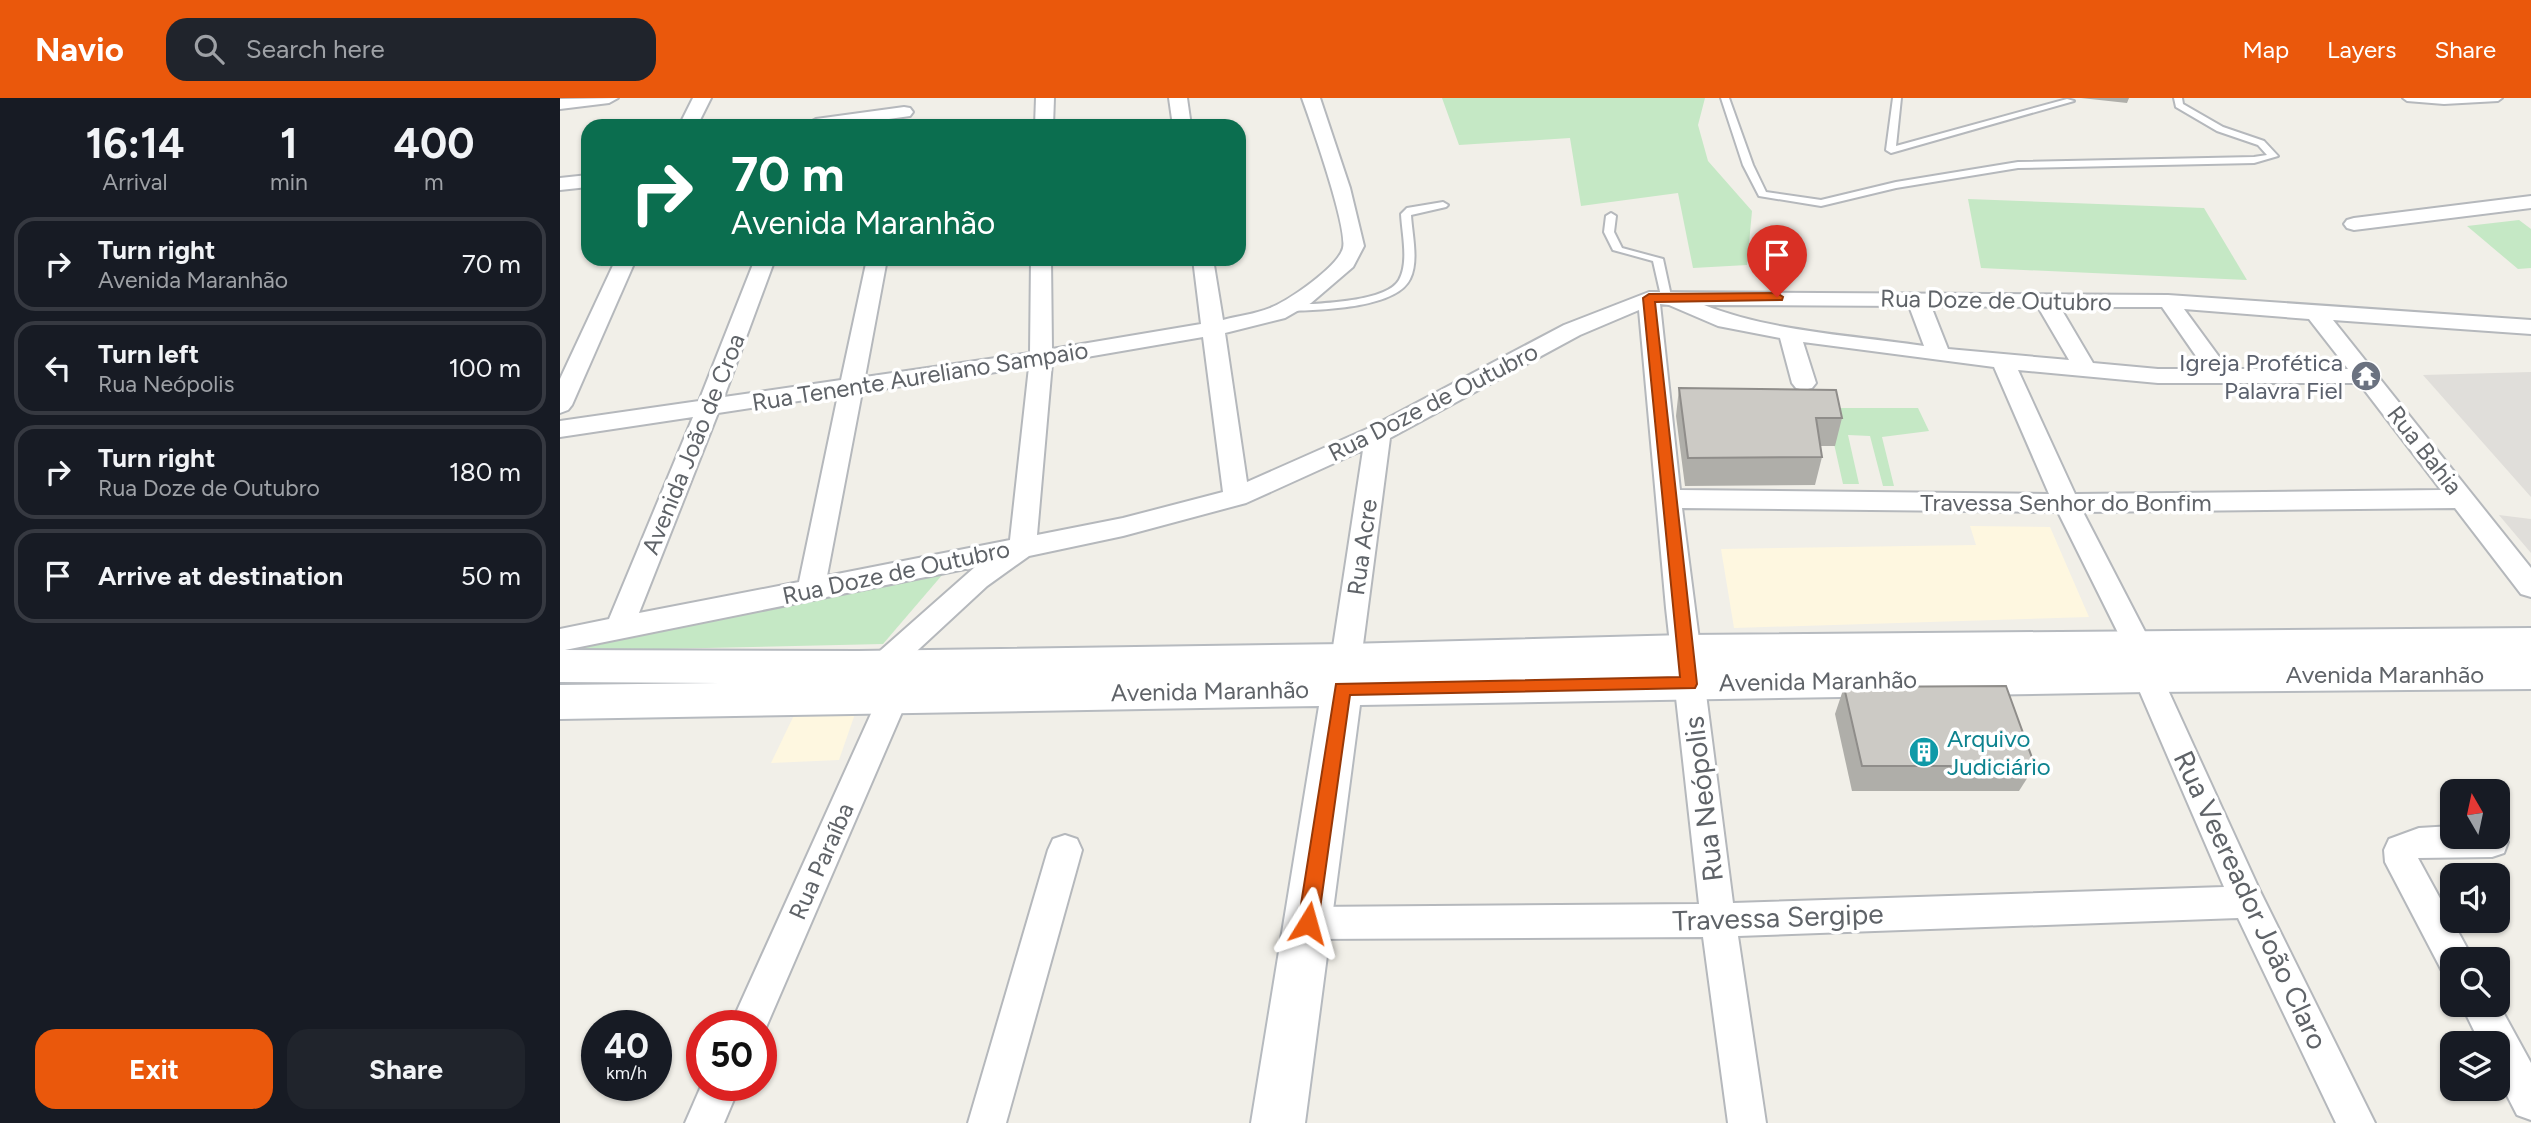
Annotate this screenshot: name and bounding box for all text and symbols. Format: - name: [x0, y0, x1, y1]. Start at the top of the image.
- search box: [166, 18, 656, 81]
- text: Navio: [35, 30, 124, 69]
- icon: search: [190, 30, 228, 68]
- text: Search here: [246, 33, 385, 65]
- text: Map: [2242, 35, 2289, 64]
- text: Layers: [2327, 35, 2396, 64]
- text: Share: [2434, 35, 2496, 64]
- text: 16:14: [86, 118, 185, 169]
- text: 1: [280, 118, 298, 169]
- text: 400: [393, 118, 474, 169]
- text: 70 m: [731, 144, 844, 203]
- icon: right: [616, 147, 707, 238]
- text: Arrival: [103, 168, 168, 196]
- text: min: [270, 168, 308, 196]
- text: m: [424, 168, 444, 196]
- text: Avenida Maranhão: [731, 204, 995, 242]
- pin: [1747, 225, 1807, 297]
- text: Turn right: [98, 234, 215, 266]
- icon: arrive: [1758, 236, 1796, 274]
- icon: right: [39, 245, 77, 283]
- text: 70 m: [462, 248, 521, 280]
- text: Avenida Maranhão: [98, 266, 288, 294]
- street label: Rua Doze de Outubro: [1880, 283, 2112, 317]
- street label: Avenida João de Croa: [635, 329, 751, 559]
- street label: Rua Tenente Aureliano Sampaio: [750, 335, 1090, 417]
- street label: Rua Doze de Outubro: [1323, 337, 1543, 467]
- text: Turn left: [98, 338, 199, 370]
- place label: Igreja Profética Palavra Fiel: [2179, 348, 2343, 405]
- icon: left: [39, 349, 77, 387]
- text: 100 m: [448, 352, 521, 384]
- temple icon: Igreja Profética Palavra Fiel: [2349, 359, 2383, 393]
- text: Rua Neópolis: [98, 370, 234, 398]
- street label: Rua Bahia: [2381, 400, 2469, 500]
- text: Turn right: [98, 442, 215, 474]
- icon: right: [39, 453, 77, 491]
- text: 180 m: [449, 456, 521, 488]
- text: Rua Doze de Outubro: [98, 474, 320, 502]
- street label: Travessa Senhor do Bonfim: [1920, 488, 2212, 517]
- street label: Rua Acre: [1341, 497, 1383, 597]
- street label: Rua Doze de Outubro: [780, 534, 1012, 610]
- icon: arrive: [39, 557, 77, 595]
- text: Arrive at destination: [98, 560, 343, 592]
- text: 50 m: [461, 560, 521, 592]
- street label: Avenida Maranhão: [2286, 660, 2484, 689]
- street label: Avenida Maranhão: [1719, 665, 1917, 697]
- street label: Avenida Maranhão: [1111, 675, 1309, 707]
- street label: Rua Neópolis: [1676, 715, 1730, 883]
- place label: Arquivo Judiciário: [1947, 724, 2051, 781]
- building icon: Arquivo Judiciário: [1907, 735, 1941, 769]
- street label: Rua Veereador João Claro: [2167, 745, 2335, 1055]
- north arrow: [2440, 779, 2510, 849]
- map controls: [2440, 779, 2510, 1101]
- street label: Rua Paraíba: [782, 798, 860, 924]
- button: sound: [2440, 863, 2510, 933]
- position arrow: [1271, 886, 1345, 960]
- street label: Travessa Sergipe: [1672, 896, 1884, 938]
- button: search: [2440, 947, 2510, 1017]
- speed limit sign: 50: [686, 1010, 777, 1101]
- text: 40: [604, 1025, 649, 1067]
- button: Exit: [35, 1029, 273, 1109]
- button: Share: [287, 1029, 525, 1109]
- button: layers: [2440, 1031, 2510, 1101]
- text: km/h: [606, 1062, 647, 1084]

